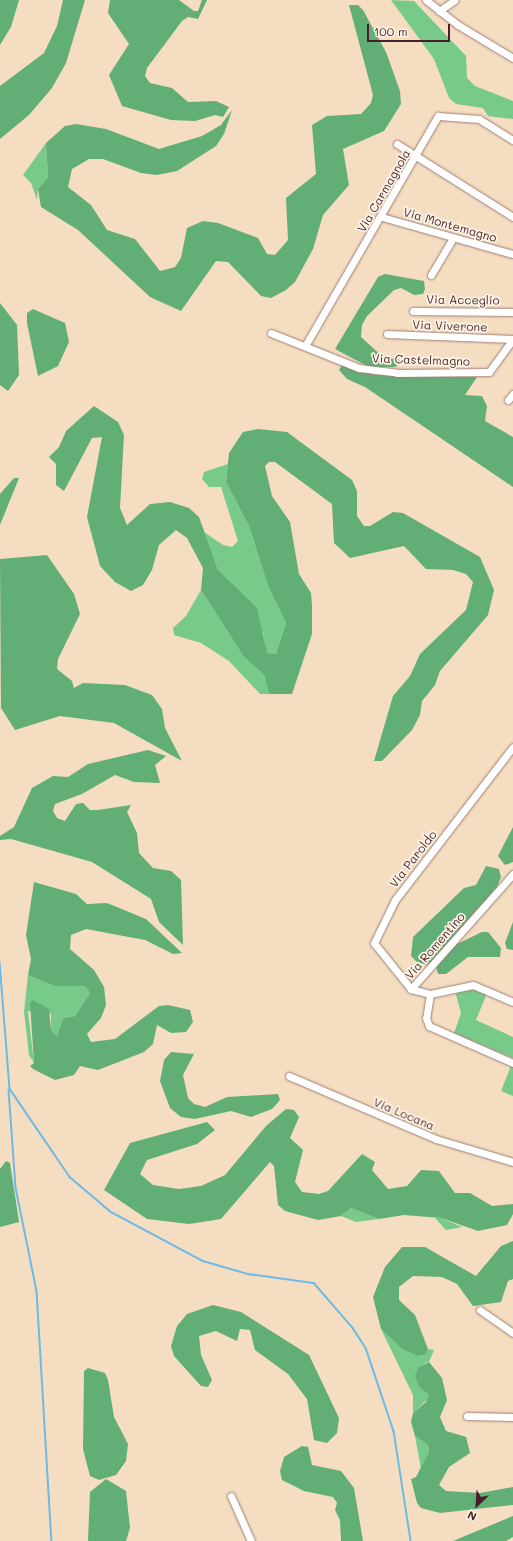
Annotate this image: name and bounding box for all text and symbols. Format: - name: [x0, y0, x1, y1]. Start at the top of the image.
- scale bar: [369, 16, 452, 42]
- text: 100 m: [374, 23, 408, 39]
- street label: Via Carmagnola: [355, 147, 413, 235]
- street label: Via Montemagno: [402, 205, 498, 245]
- street label: Via Acceglio: [426, 292, 500, 308]
- street label: Via Viverone: [412, 317, 488, 335]
- street label: Via Castelmagno: [372, 351, 470, 369]
- street label: Via Paroldo: [386, 828, 440, 890]
- street label: Via Romentino: [402, 910, 468, 982]
- street label: Via Locana: [371, 1095, 437, 1133]
- north arrow: [457, 1485, 497, 1525]
- text: N: [465, 1508, 479, 1525]

